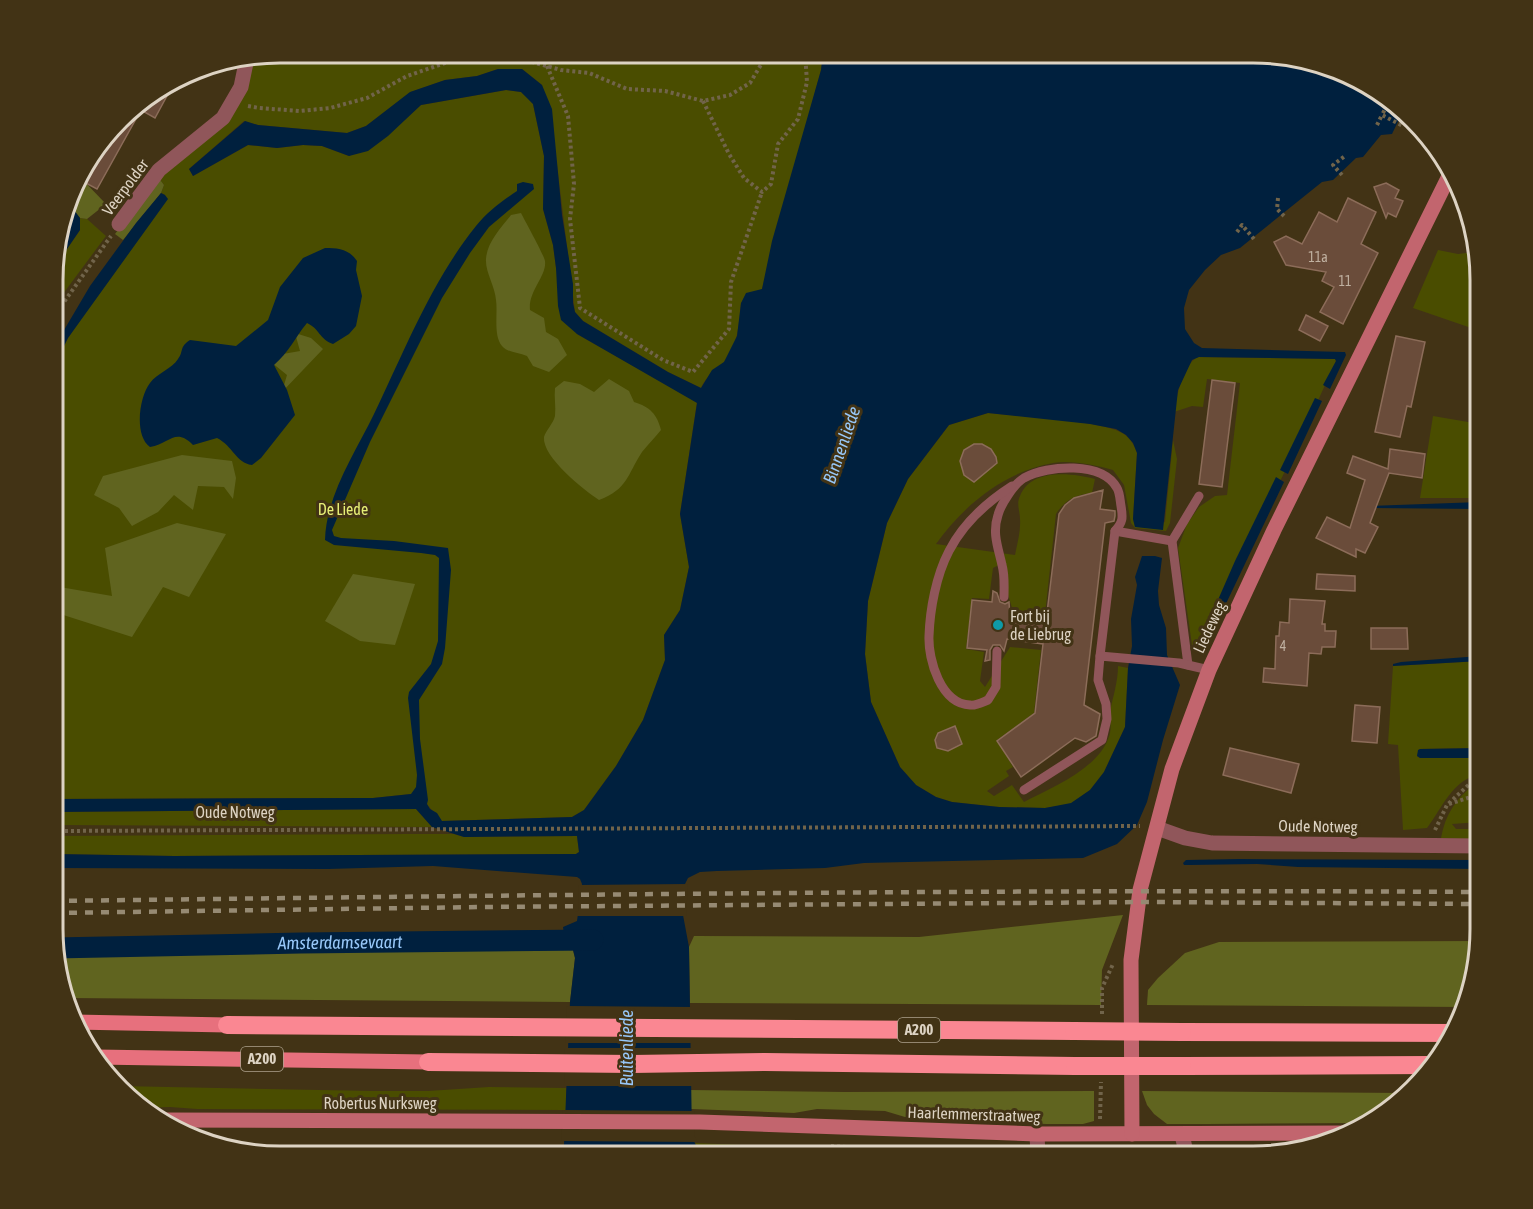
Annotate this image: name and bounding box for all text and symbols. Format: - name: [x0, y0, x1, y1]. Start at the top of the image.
- street label: Veerpolder: [98, 155, 153, 219]
- house number: 11a: [1308, 249, 1328, 265]
- house number: 11: [1338, 273, 1352, 289]
- water label: Binnenliede: [819, 403, 865, 486]
- park label: De Liede: [318, 500, 368, 518]
- street label: Liedeweg: [1189, 598, 1230, 656]
- place label: Fort bij de Liebrug: [1010, 607, 1071, 644]
- marker: Fort bij de Liebrug: [991, 618, 1005, 632]
- house number: 4: [1280, 638, 1287, 654]
- street label: Oude Notweg: [195, 803, 275, 822]
- street label: Oude Notweg: [1278, 816, 1358, 837]
- water label: Amsterdamsevaart: [276, 931, 403, 953]
- water label: Buitenliede: [616, 1010, 637, 1086]
- road number: A200: [898, 1018, 940, 1042]
- road number: A200: [241, 1047, 283, 1071]
- street label: Robertus Nurksweg: [323, 1094, 437, 1113]
- street label: Haarlemmerstraatweg: [907, 1103, 1041, 1126]

